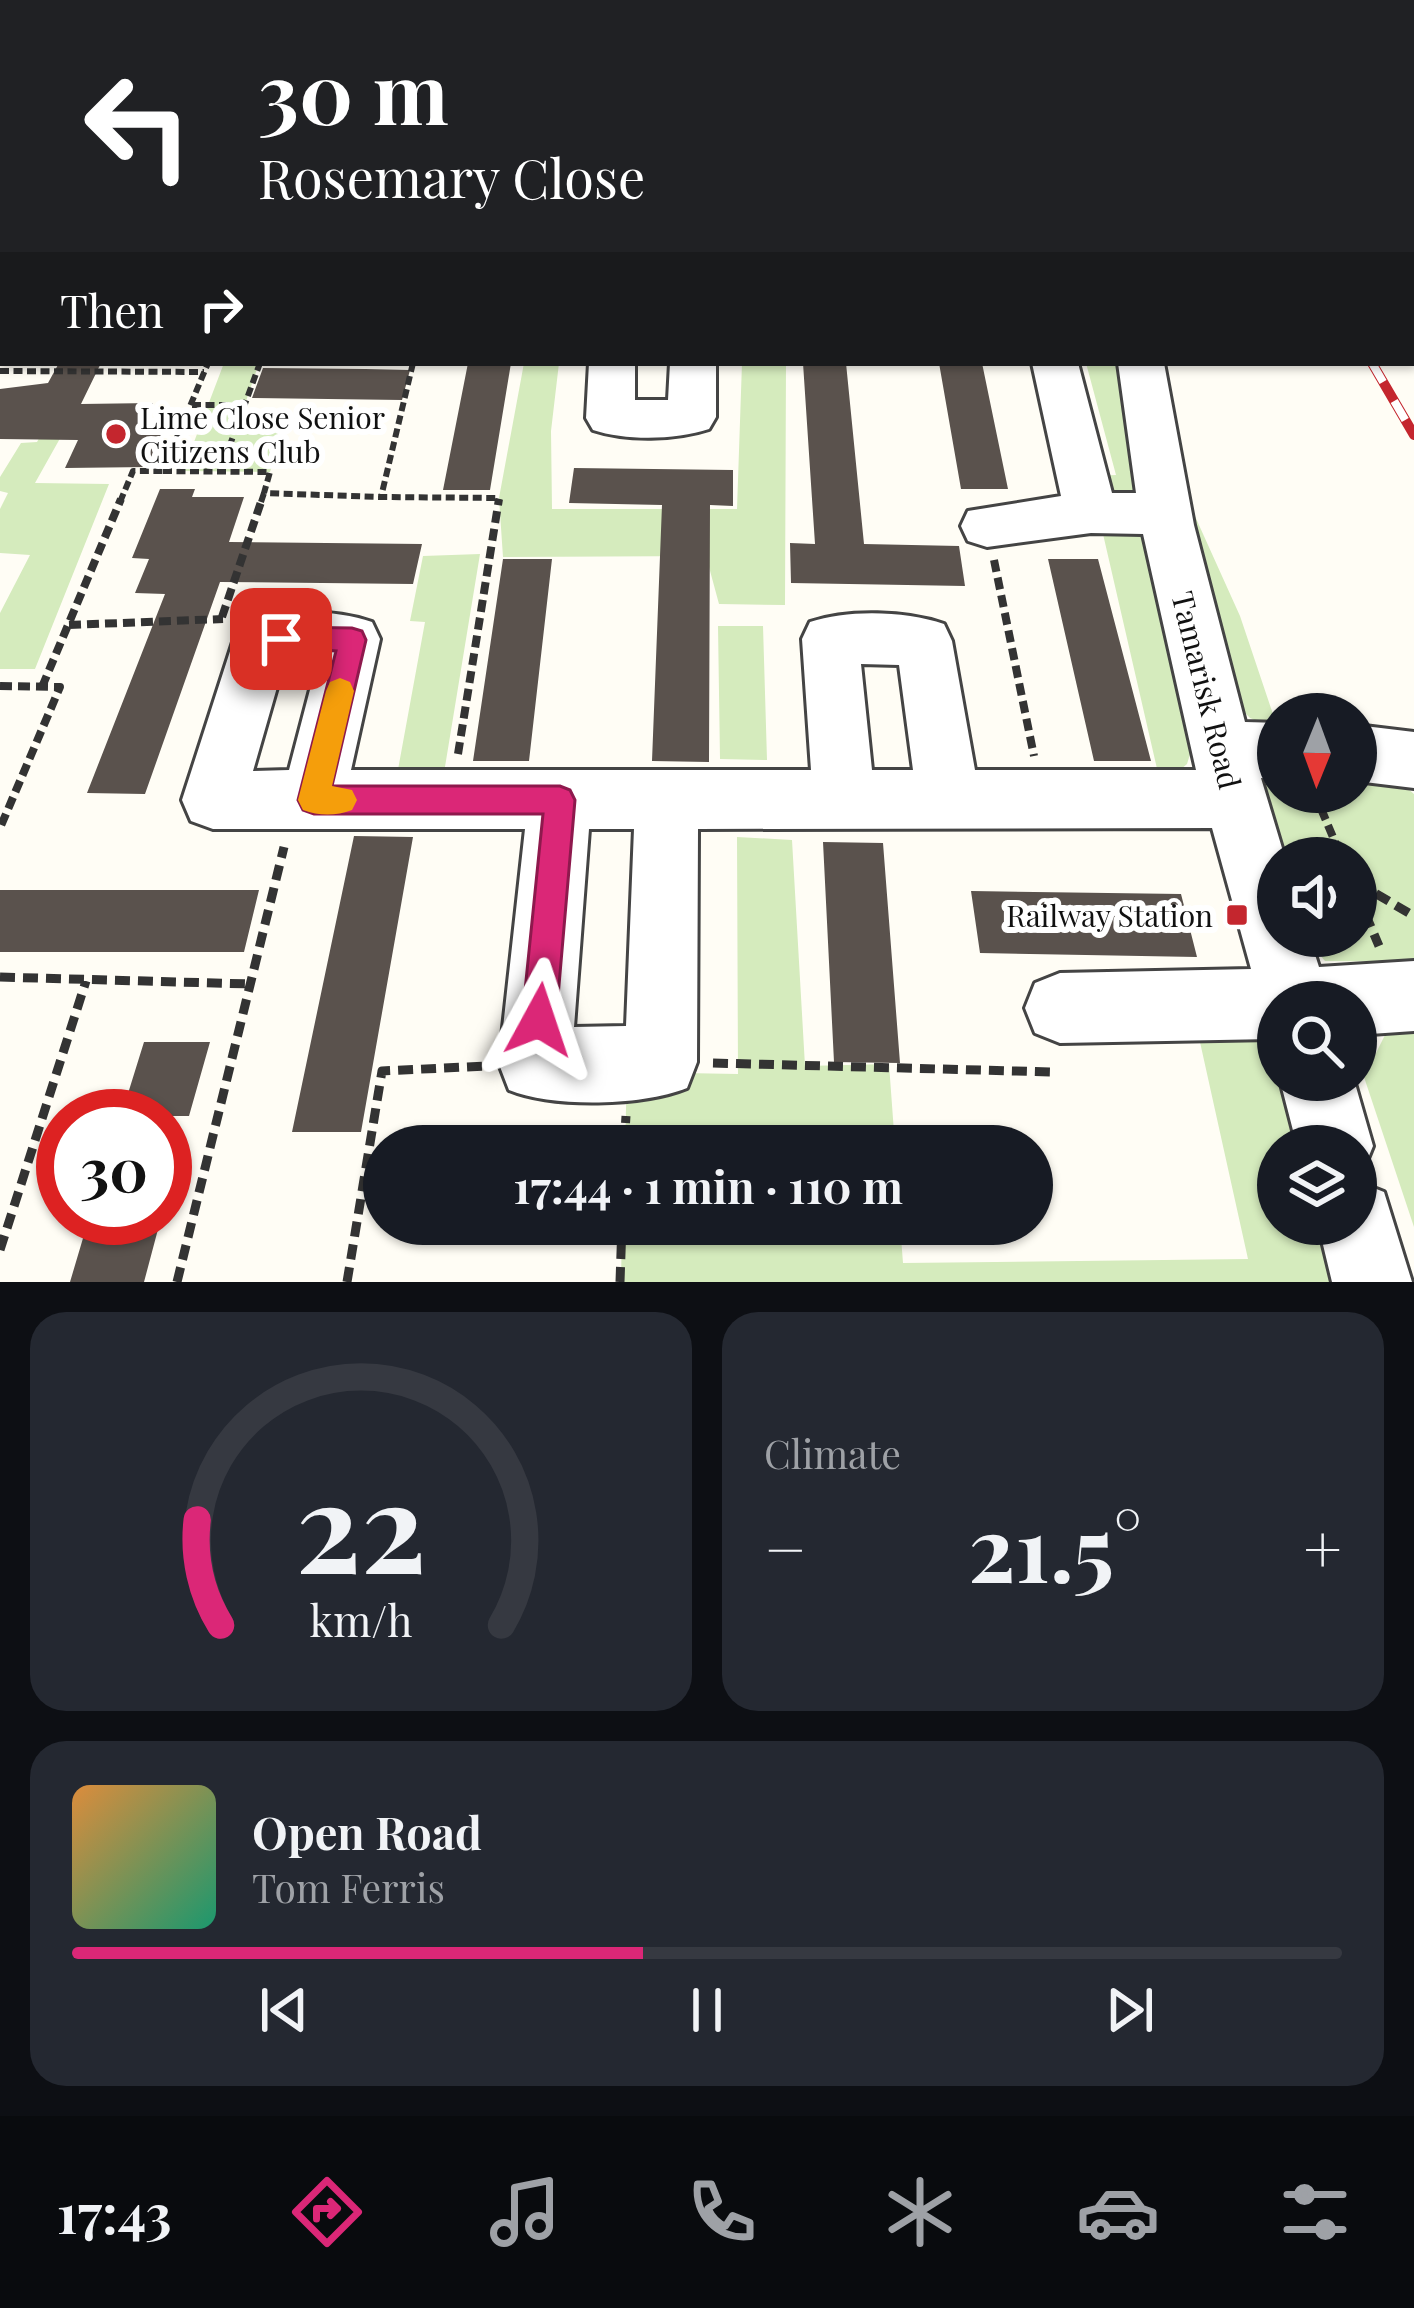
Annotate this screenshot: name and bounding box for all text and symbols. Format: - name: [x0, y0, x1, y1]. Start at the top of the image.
- text: 30 m: [258, 34, 449, 146]
- icon: left: [60, 48, 216, 204]
- text: Rosemary Close: [258, 141, 645, 213]
- icon: right: [188, 276, 254, 342]
- text: Then: [60, 279, 164, 339]
- place label: Lime Close Senior Citizens Club: [140, 397, 385, 471]
- marker: Lime Close Senior Citizens Club: [103, 421, 129, 447]
- street label: Tamarisk Road: [1163, 587, 1251, 793]
- pin: [230, 588, 332, 690]
- icon: arrive: [248, 606, 314, 672]
- north arrow: [1257, 693, 1377, 813]
- map controls: [1257, 693, 1377, 1245]
- button: sound: [1257, 837, 1377, 957]
- place label: Railway Station: [1006, 895, 1213, 935]
- marker: Railway Station: [1224, 902, 1250, 928]
- position arrow: [476, 957, 602, 1083]
- button: search: [1257, 981, 1377, 1101]
- speed limit sign: 30: [36, 1089, 192, 1245]
- button: layers: [1257, 1125, 1377, 1245]
- text: 17:44 · 1 min · 110 m: [513, 1155, 903, 1215]
- text: Climate: [764, 1427, 901, 1479]
- text: 22: [296, 1439, 426, 1605]
- text: 21.5°: [968, 1486, 1142, 1606]
- text: −: [764, 1503, 807, 1591]
- text: +: [1303, 1503, 1342, 1591]
- text: km/h: [310, 1590, 412, 1647]
- text: Open Road: [252, 1801, 482, 1861]
- text: Tom Ferris: [252, 1861, 445, 1913]
- icon: previous: [251, 1977, 317, 2043]
- icon: pause: [674, 1977, 740, 2043]
- icon: next: [1097, 1977, 1163, 2043]
- icon: directions: [285, 2170, 369, 2254]
- icon: music: [483, 2170, 567, 2254]
- icon: phone: [680, 2170, 764, 2254]
- icon: climate: [878, 2170, 962, 2254]
- icon: car: [1076, 2170, 1160, 2254]
- icon: filters: [1273, 2170, 1357, 2254]
- text: 17:43: [57, 2176, 172, 2248]

